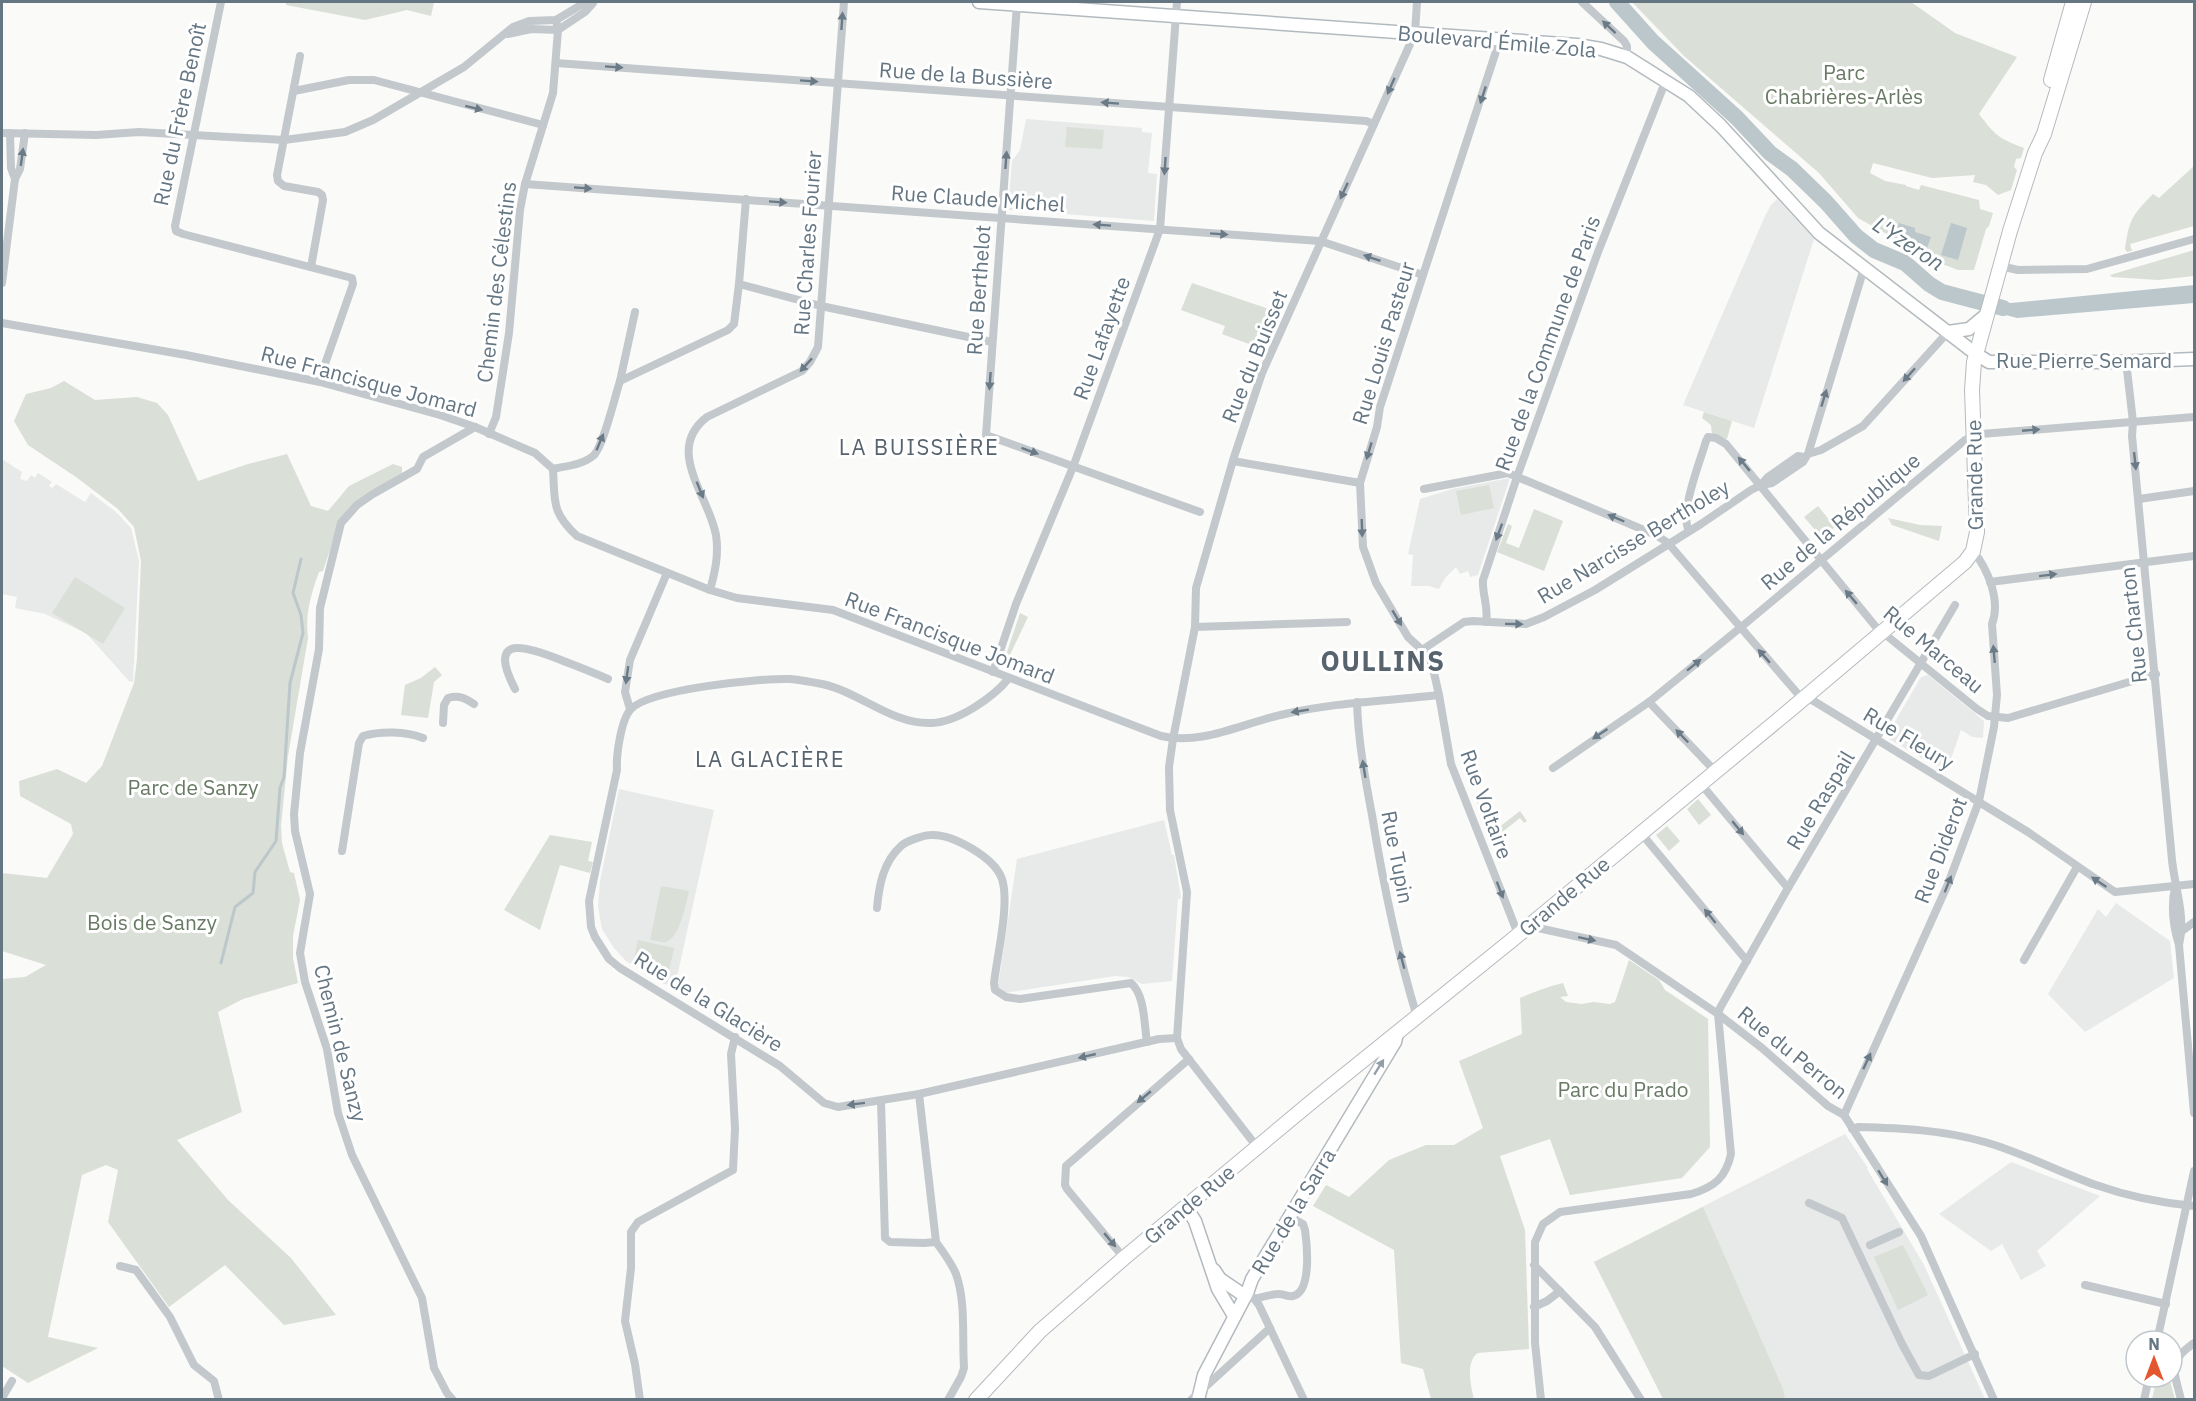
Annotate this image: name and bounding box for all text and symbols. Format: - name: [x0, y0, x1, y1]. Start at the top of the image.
- one-way arrow: [837, 12, 847, 31]
- street label: Boulevard Émile Zola: [1396, 18, 1598, 64]
- street label: Rue du Frère Benoît: [146, 20, 212, 208]
- one-way arrow: [1602, 21, 1617, 34]
- street label: Rue de la Bussière: [878, 55, 1054, 95]
- park label: Parc Chabrières-Arlès: [1765, 58, 1923, 110]
- one-way arrow: [605, 62, 624, 71]
- one-way arrow: [799, 76, 818, 85]
- one-way arrow: [1386, 78, 1395, 95]
- one-way arrow: [1477, 86, 1487, 104]
- one-way arrow: [1101, 99, 1120, 108]
- one-way arrow: [465, 103, 484, 113]
- one-way arrow: [17, 147, 27, 166]
- street label: Rue Charles Fourier: [787, 149, 827, 336]
- one-way arrow: [1001, 150, 1011, 169]
- one-way arrow: [1160, 156, 1169, 175]
- street label: Rue Claude Michel: [890, 178, 1066, 218]
- street label: Chemin des Célestins: [470, 180, 522, 384]
- one-way arrow: [574, 183, 593, 193]
- one-way arrow: [1340, 183, 1349, 200]
- one-way arrow: [768, 197, 787, 206]
- water label: L'Yzeron: [1868, 209, 1950, 277]
- street label: Rue de la Commune de Paris: [1488, 211, 1606, 475]
- one-way arrow: [1093, 220, 1112, 230]
- street label: Rue Berthelot: [959, 224, 997, 356]
- one-way arrow: [1209, 229, 1228, 238]
- one-way arrow: [1362, 253, 1380, 262]
- street label: Rue Louis Pasteur: [1345, 258, 1421, 428]
- street label: Rue Lafayette: [1066, 272, 1136, 404]
- street label: Rue du Buisset: [1215, 285, 1293, 427]
- street label: Rue Francisque Jomard: [258, 339, 480, 423]
- street label: Rue Pierre Semard: [1996, 346, 2172, 374]
- one-way arrow: [799, 357, 813, 372]
- one-way arrow: [1903, 367, 1916, 382]
- one-way arrow: [985, 372, 994, 391]
- one-way arrow: [1820, 389, 1829, 407]
- street label: Grande Rue: [1959, 419, 1989, 531]
- one-way arrow: [2022, 425, 2041, 435]
- district label: LA BUISSIÈRE: [839, 432, 999, 461]
- one-way arrow: [595, 433, 605, 451]
- one-way arrow: [1364, 442, 1373, 460]
- street label: Rue de la République: [1754, 446, 1926, 596]
- one-way arrow: [1021, 447, 1039, 456]
- one-way arrow: [2130, 452, 2140, 471]
- one-way arrow: [1738, 457, 1751, 472]
- street label: Rue Narcisse Bertholey: [1532, 472, 1735, 610]
- one-way arrow: [696, 481, 705, 499]
- one-way arrow: [1607, 513, 1625, 522]
- one-way arrow: [1358, 519, 1367, 538]
- one-way arrow: [1494, 523, 1504, 541]
- street label: Rue Charton: [2113, 565, 2153, 685]
- one-way arrow: [2038, 570, 2057, 579]
- street label: Rue Francisque Jomard: [841, 584, 1059, 690]
- one-way arrow: [1845, 590, 1858, 605]
- street label: Rue Marceau: [1878, 599, 1990, 699]
- one-way arrow: [1391, 610, 1402, 626]
- one-way arrow: [1504, 619, 1523, 629]
- district label: OULLINS: [1320, 643, 1446, 678]
- one-way arrow: [1989, 645, 1999, 664]
- one-way arrow: [1758, 649, 1771, 664]
- one-way arrow: [1687, 659, 1702, 672]
- one-way arrow: [623, 665, 632, 684]
- street label: Rue Fleury: [1858, 700, 1960, 776]
- one-way arrow: [1290, 707, 1309, 716]
- one-way arrow: [1592, 729, 1609, 740]
- one-way arrow: [1675, 729, 1689, 744]
- district label: LA GLACIÈRE: [695, 744, 845, 773]
- street label: Rue Voltaire: [1454, 745, 1520, 863]
- street label: Rue Raspail: [1779, 745, 1861, 855]
- one-way arrow: [1359, 759, 1368, 778]
- park label: Parc de Sanzy: [127, 773, 259, 801]
- street label: Rue Diderot: [1907, 793, 1973, 907]
- street label: Rue Tupin: [1375, 808, 1421, 906]
- one-way arrow: [1731, 820, 1744, 835]
- street label: Grande Rue: [1513, 850, 1615, 942]
- one-way arrow: [1944, 875, 1953, 893]
- one-way arrow: [2091, 876, 2107, 887]
- one-way arrow: [1495, 881, 1505, 899]
- park label: Bois de Sanzy: [87, 908, 218, 936]
- one-way arrow: [1704, 908, 1717, 923]
- one-way arrow: [1578, 934, 1596, 944]
- street label: Rue de la Glacière: [629, 944, 789, 1058]
- one-way arrow: [1397, 951, 1407, 969]
- street label: Chemin de Sanzy: [308, 961, 374, 1125]
- street label: Rue du Perron: [1732, 999, 1854, 1105]
- one-way arrow: [1078, 1051, 1097, 1061]
- one-way arrow: [1863, 1053, 1872, 1070]
- one-way arrow: [1374, 1059, 1385, 1075]
- park label: Parc du Prado: [1557, 1075, 1689, 1103]
- one-way arrow: [1136, 1091, 1152, 1104]
- one-way arrow: [846, 1100, 865, 1109]
- street label: Rue de la Sarra: [1244, 1143, 1342, 1279]
- street label: Grande Rue: [1138, 1158, 1240, 1250]
- one-way arrow: [1878, 1170, 1889, 1186]
- one-way arrow: [1103, 1232, 1116, 1248]
- north arrow: [2124, 1329, 2184, 1389]
- text: N: [2148, 1334, 2160, 1354]

